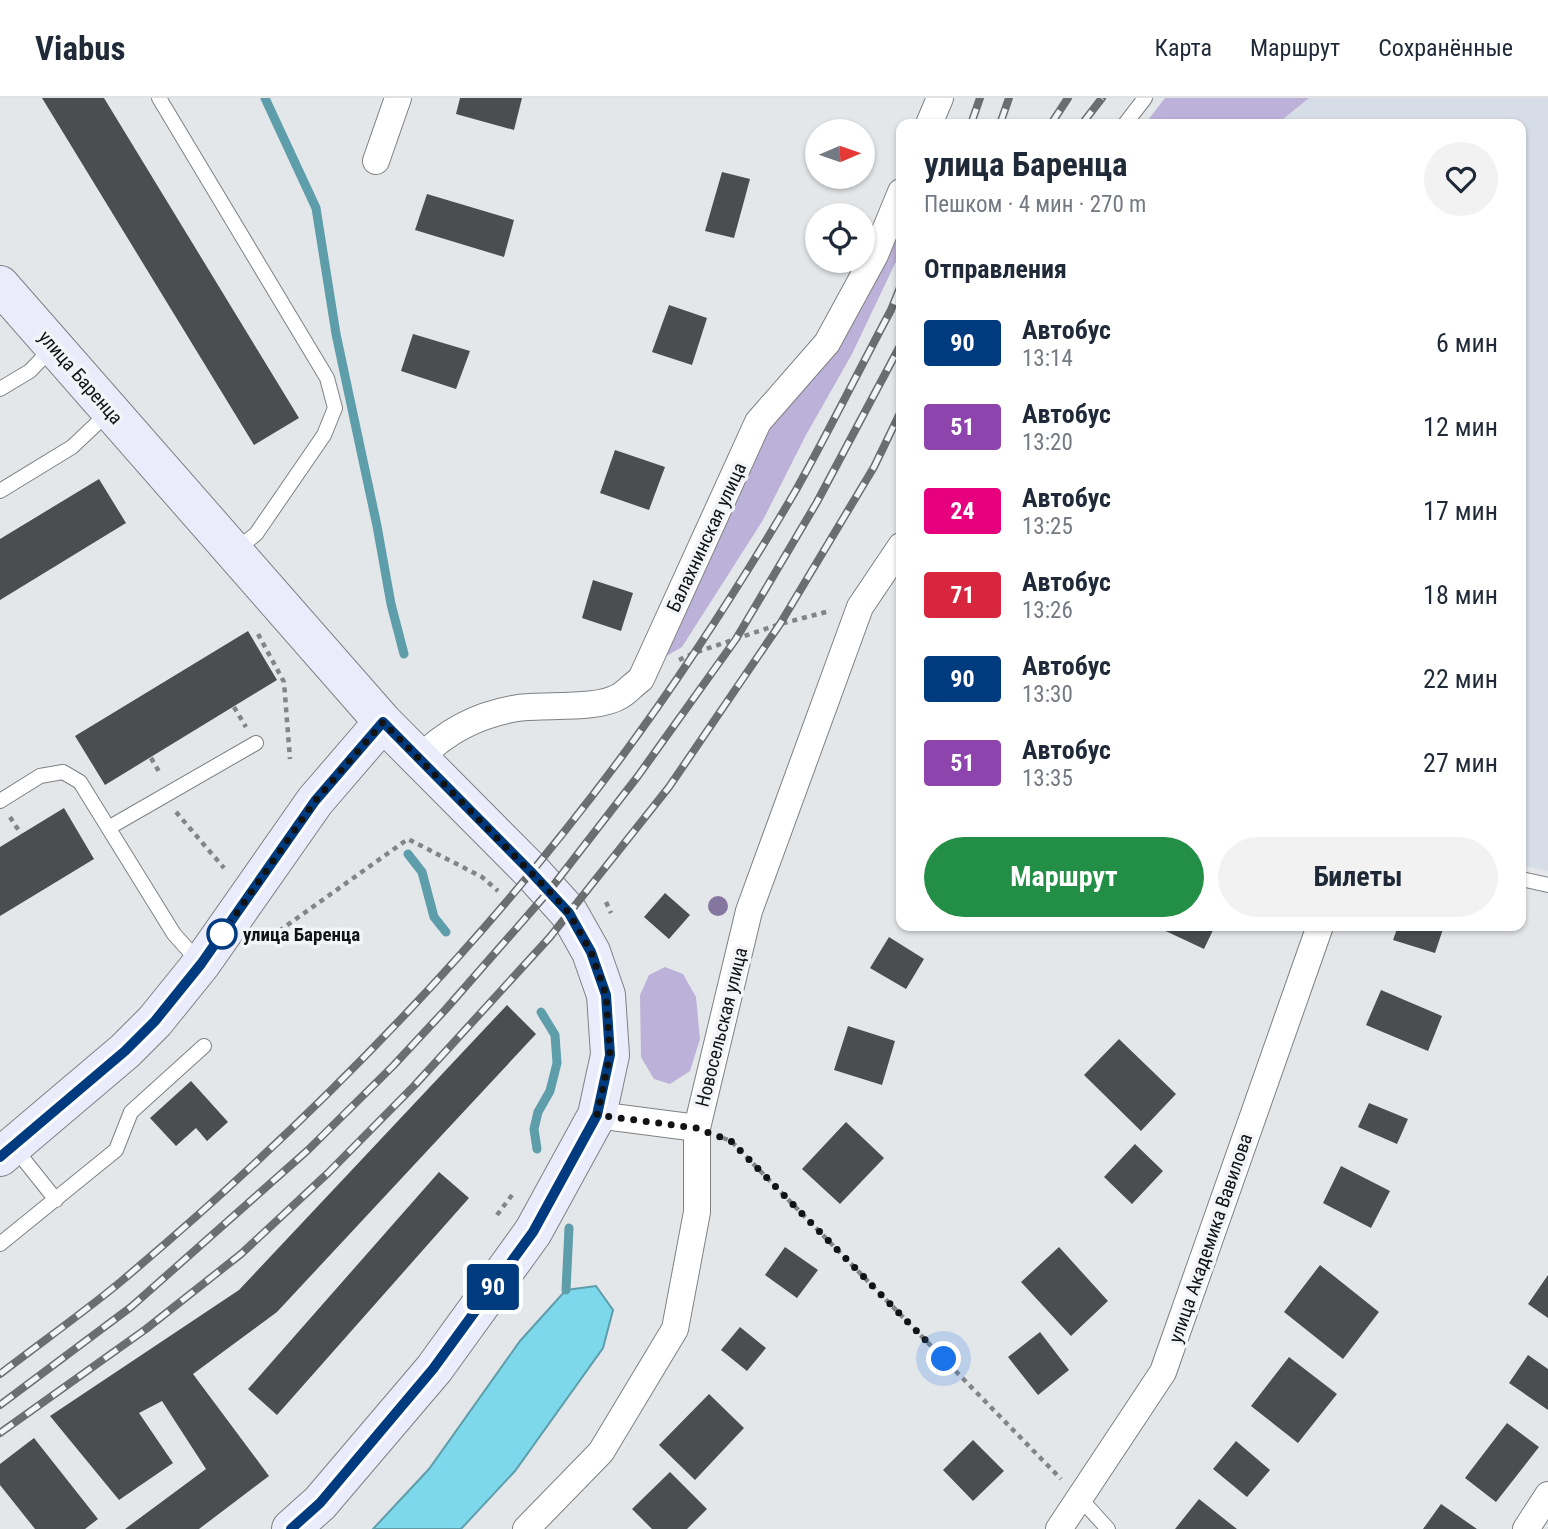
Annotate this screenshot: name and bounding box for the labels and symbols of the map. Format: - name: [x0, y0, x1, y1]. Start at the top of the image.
- north arrow: [805, 119, 875, 189]
- street label: улица Баренца: [34, 326, 128, 429]
- street label: Балахнинская улица: [662, 459, 751, 616]
- marker: улица Баренца: [207, 919, 237, 949]
- place label: улица Баренца: [243, 923, 360, 946]
- street label: Новосельская улица: [691, 945, 752, 1109]
- street label: улица Академика Вавилова: [1164, 1131, 1257, 1346]
- line badge: 90: [462, 1264, 524, 1310]
- your location: [926, 1341, 961, 1376]

